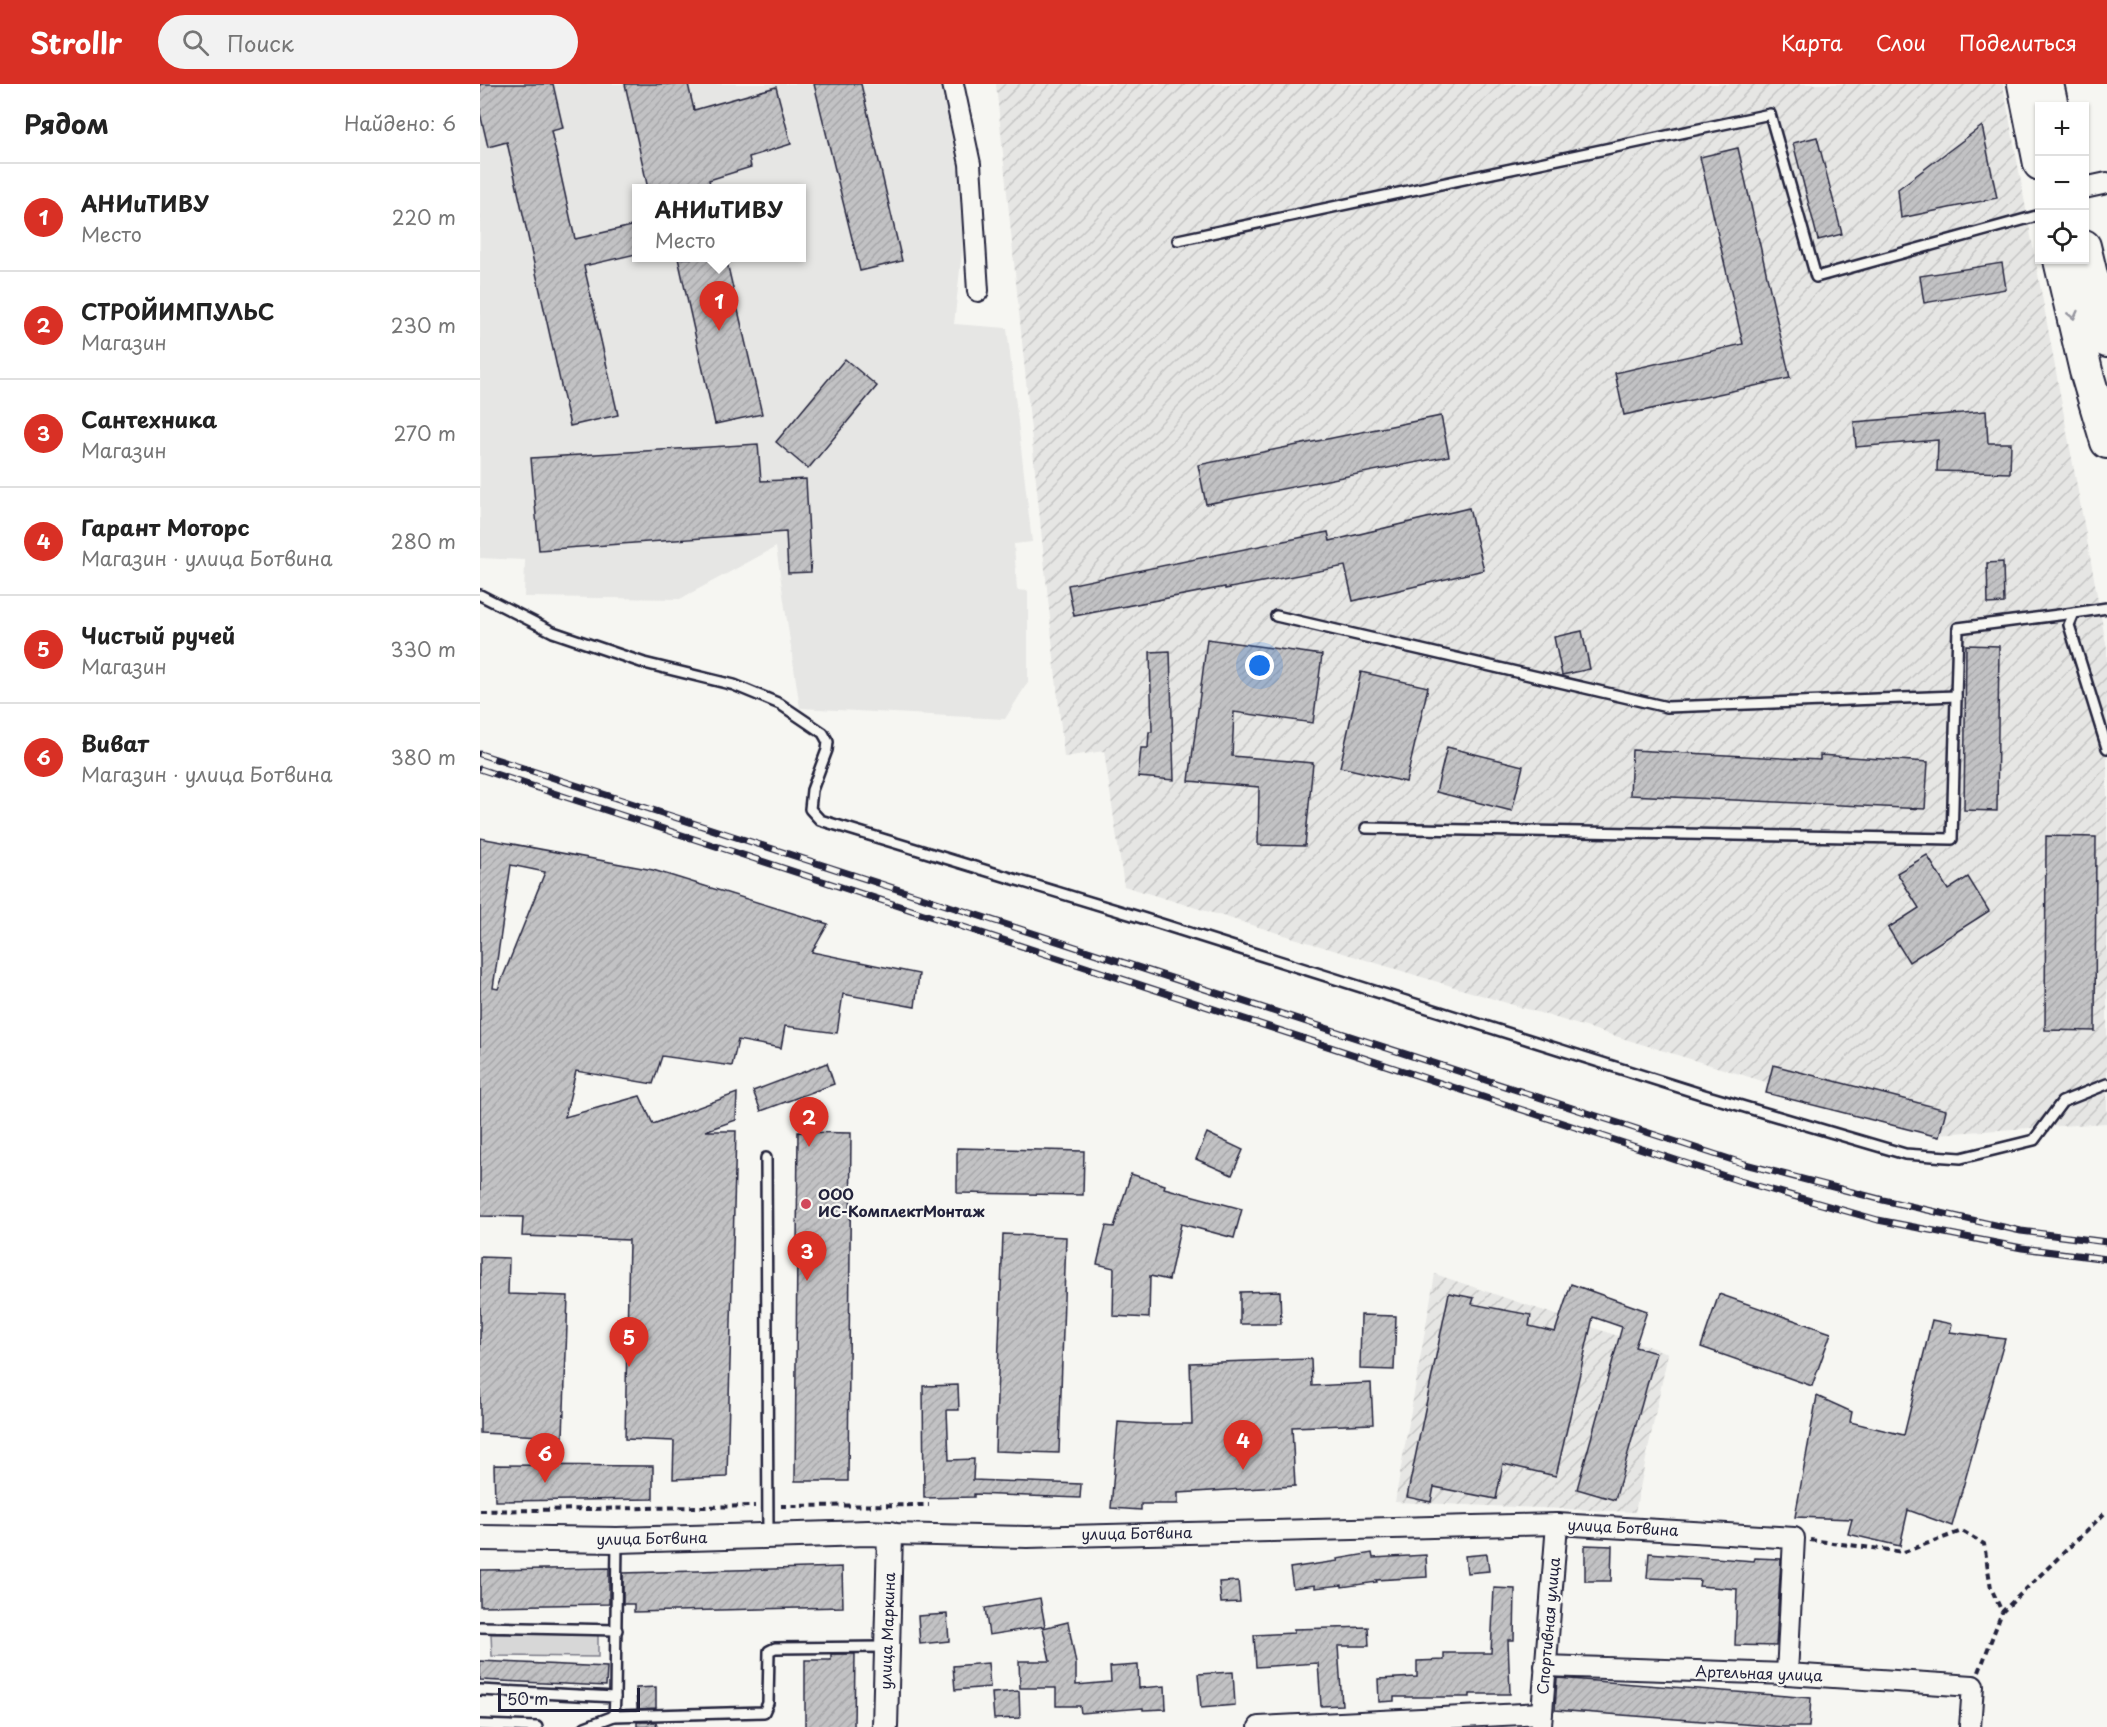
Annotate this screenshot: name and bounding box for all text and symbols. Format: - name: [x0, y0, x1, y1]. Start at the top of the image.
- search box: [158, 15, 578, 69]
- text: Strollr: [30, 21, 122, 64]
- icon: search: [179, 26, 212, 59]
- text: Поиск: [227, 26, 294, 59]
- text: Карта: [1781, 26, 1843, 58]
- text: Слои: [1876, 26, 1926, 58]
- text: Поделиться: [1959, 26, 2077, 58]
- map controls: [2035, 102, 2089, 264]
- button: +: [2035, 102, 2089, 156]
- text: Рядом: [24, 104, 109, 143]
- text: Найдено: 6: [344, 108, 456, 138]
- button: −: [2035, 156, 2089, 210]
- popup: [632, 184, 806, 262]
- text: АНИиТИВУ: [81, 186, 209, 219]
- text: АНИиТИВУ: [655, 192, 783, 225]
- text: 1: [39, 202, 48, 232]
- text: 220 m: [392, 202, 456, 232]
- button: locate: [2035, 210, 2089, 264]
- text: Место: [81, 219, 142, 249]
- text: Место: [655, 225, 716, 255]
- pin: 1: [700, 282, 738, 331]
- text: СТРОЙИМПУЛЬС: [81, 294, 275, 327]
- text: 2: [36, 310, 51, 340]
- text: 230 m: [391, 310, 456, 340]
- one-way arrow: [2066, 310, 2079, 320]
- text: Магазин: [81, 327, 167, 357]
- text: Сантехника: [81, 402, 217, 435]
- text: 3: [37, 418, 50, 448]
- text: 270 m: [393, 418, 456, 448]
- text: Магазин: [81, 435, 167, 465]
- text: Гарант Моторс: [81, 510, 250, 543]
- text: 4: [37, 526, 50, 556]
- text: 280 m: [391, 526, 456, 556]
- text: Магазин · улица Ботвина: [81, 543, 333, 573]
- text: Чистый ручей: [81, 618, 235, 651]
- text: 5: [37, 634, 50, 664]
- text: 330 m: [390, 634, 456, 664]
- text: Магазин: [81, 651, 167, 681]
- your location: [1245, 651, 1274, 680]
- text: Виват: [81, 726, 149, 759]
- text: 6: [36, 742, 51, 772]
- text: 380 m: [390, 742, 456, 772]
- text: Магазин · улица Ботвина: [81, 759, 333, 789]
- pin: 2: [790, 1098, 828, 1147]
- place label: ООО ИС-КомплектМонтаж: [818, 1182, 985, 1222]
- marker: ООО ИС-КомплектМонтаж: [799, 1197, 813, 1211]
- pin: 3: [788, 1232, 826, 1281]
- pin: 5: [610, 1318, 648, 1367]
- pin: 4: [1224, 1420, 1263, 1470]
- pin: 6: [526, 1434, 564, 1483]
- street label: улица Ботвина: [1567, 1512, 1680, 1541]
- street label: улица Ботвина: [1081, 1520, 1193, 1545]
- street label: улица Ботвина: [596, 1525, 708, 1550]
- street label: Спортивная улица: [1530, 1556, 1565, 1696]
- street label: улица Маркина: [873, 1571, 900, 1690]
- street label: Артельная улица: [1695, 1659, 1824, 1686]
- scale bar: [498, 1685, 640, 1712]
- text: 50 m: [507, 1686, 548, 1710]

